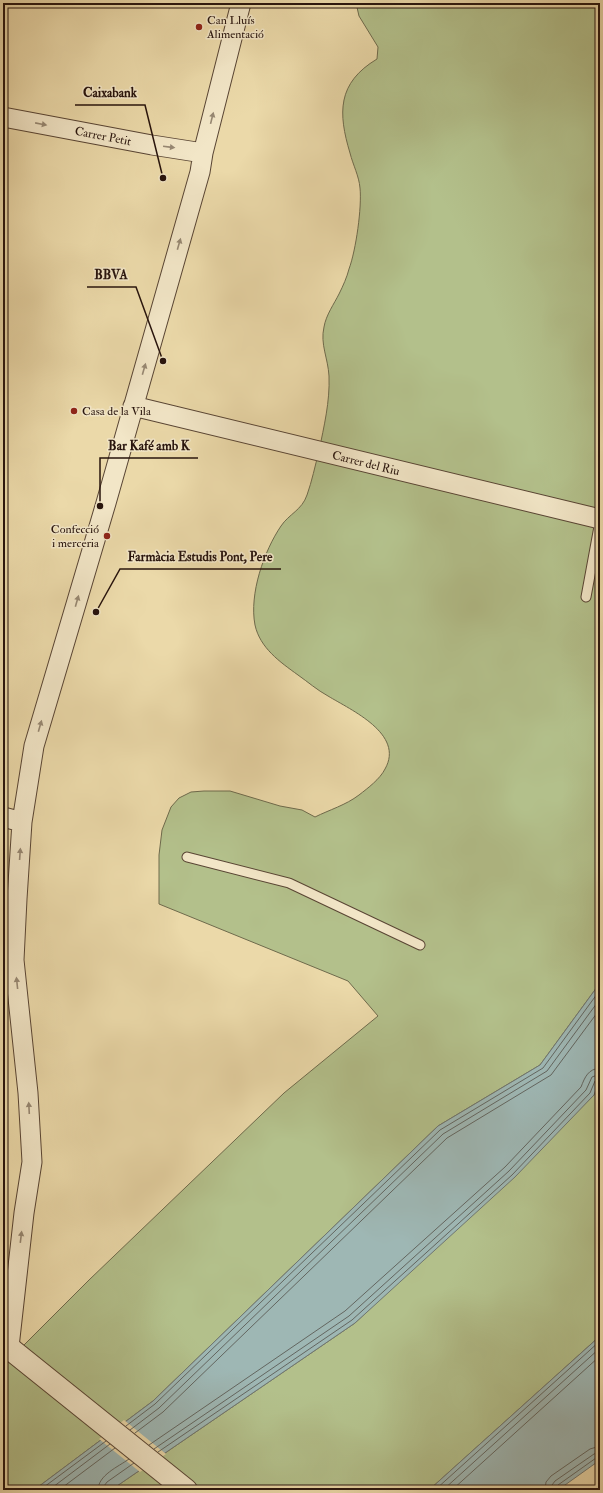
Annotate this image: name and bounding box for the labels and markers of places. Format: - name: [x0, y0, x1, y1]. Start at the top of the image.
- place label: Can Lluís Alimentació: [206, 13, 264, 42]
- marker: Can Lluís Alimentació: [194, 22, 204, 32]
- callout: Caixabank: [75, 80, 145, 105]
- callout: BBVA: [87, 262, 136, 287]
- place label: Casa de la Vila: [82, 404, 152, 419]
- marker: Casa de la Vila: [69, 406, 79, 416]
- callout: Bar Kafé amb K: [100, 433, 198, 458]
- place label: Confecció i merceria: [51, 522, 100, 551]
- marker: Confecció i merceria: [102, 531, 112, 541]
- callout: Farmàcia Estudis Pont, Pere: [120, 544, 281, 569]

